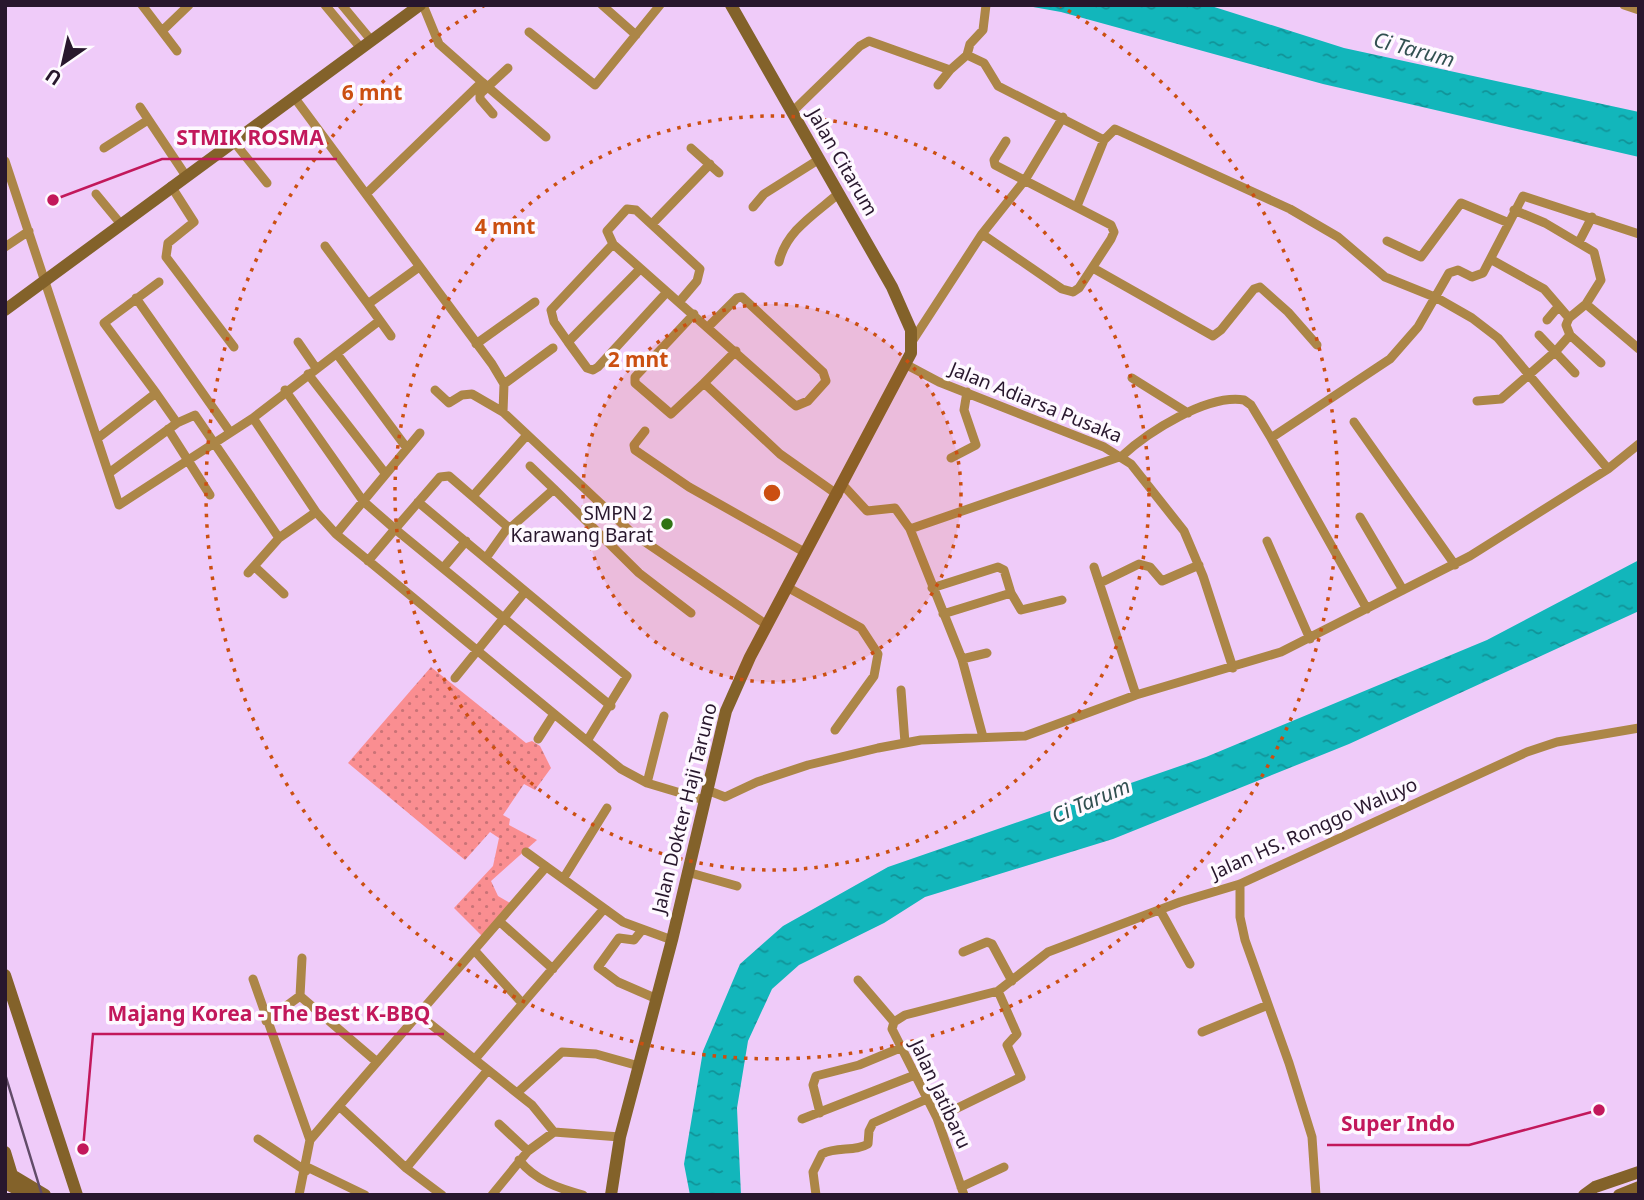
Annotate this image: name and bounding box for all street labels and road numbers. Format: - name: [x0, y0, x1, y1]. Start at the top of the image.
- street label: Jalan Citarum: [801, 102, 884, 220]
- street label: Jalan Adiarsa Pusaka: [944, 355, 1126, 448]
- street label: Jalan Dokter Haji Taruno: [645, 700, 723, 918]
- street label: Jalan HS. Ronggo Waluyo: [1205, 771, 1421, 886]
- street label: Jalan Jatibaru: [904, 1033, 978, 1153]

